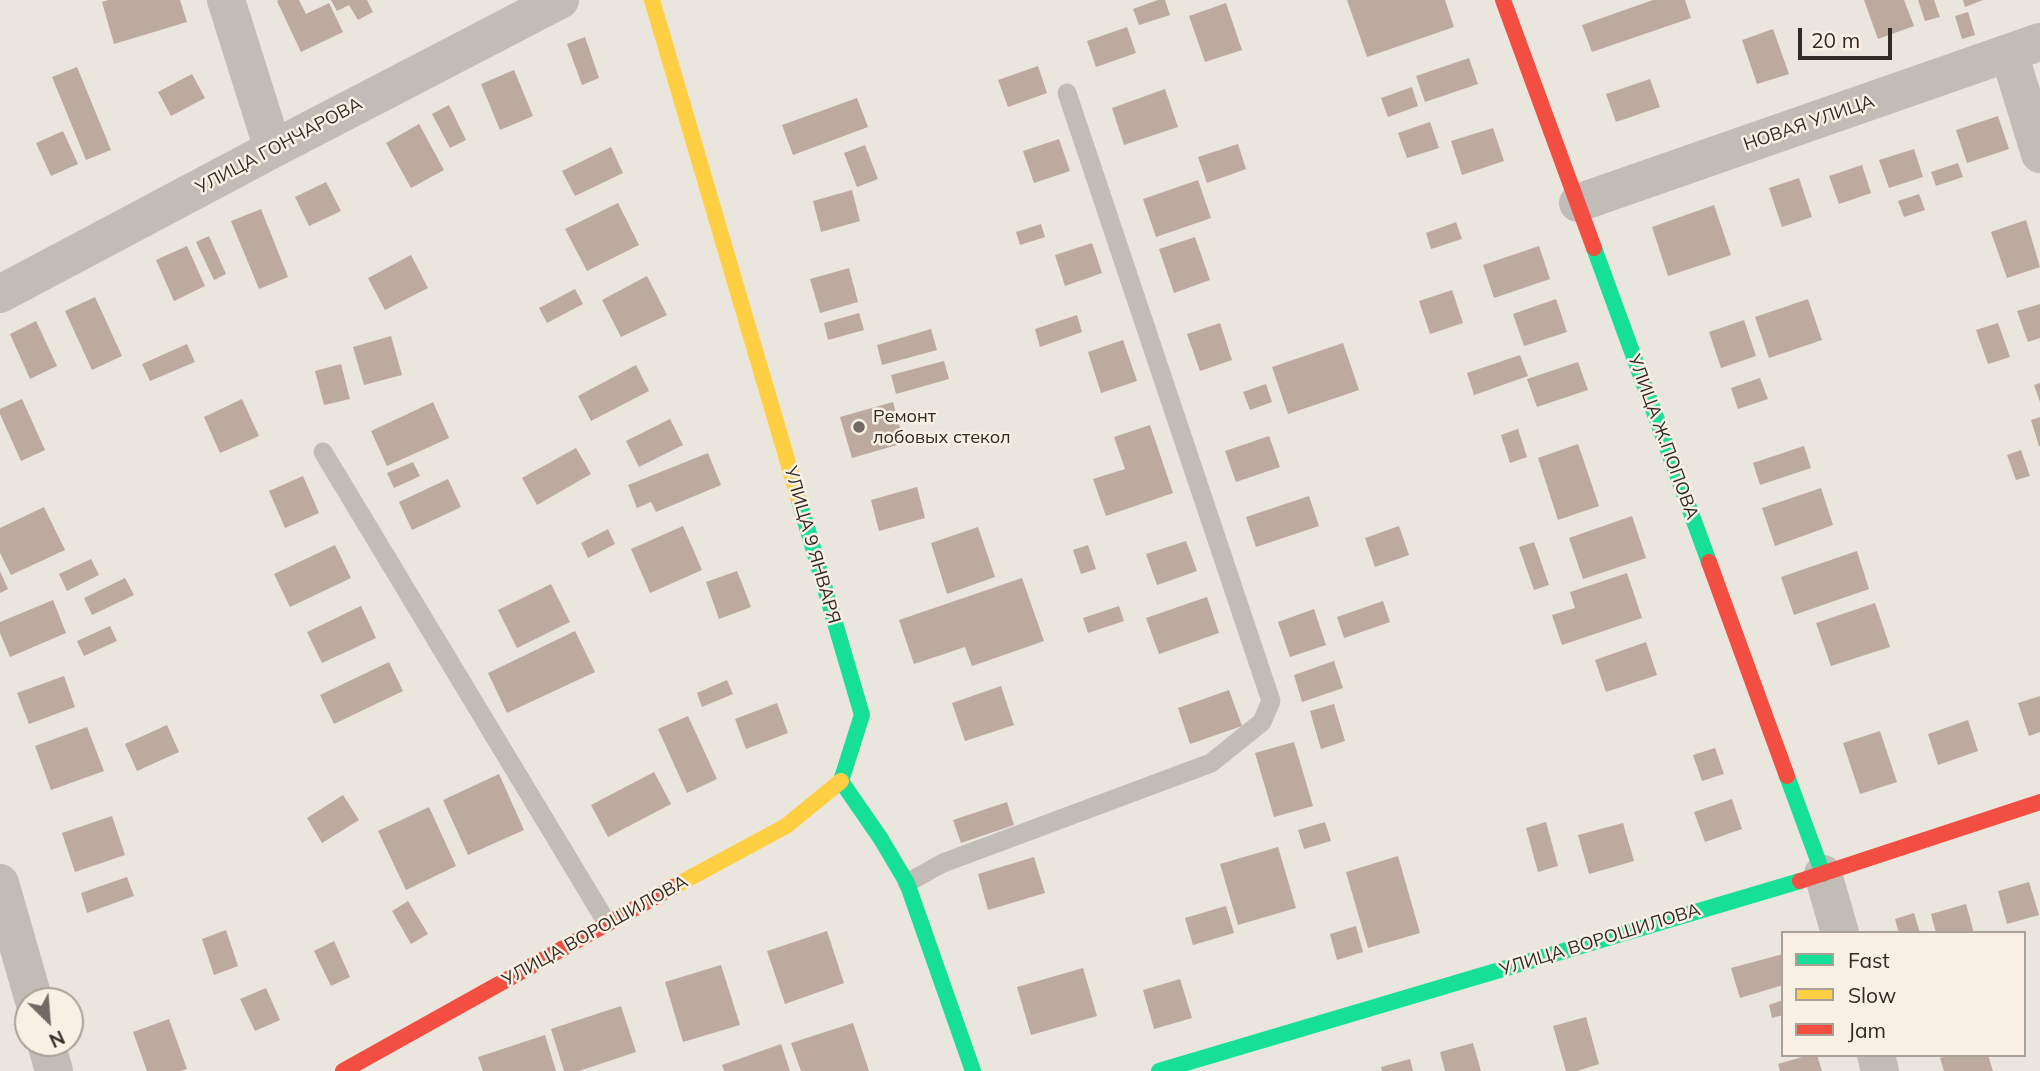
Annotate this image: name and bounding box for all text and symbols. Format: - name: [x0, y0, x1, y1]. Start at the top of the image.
- scale bar: [1802, 14, 1896, 58]
- text: 20 m: [1811, 27, 1860, 53]
- street label: НОВАЯ УЛИЦА: [1741, 91, 1877, 155]
- street label: УЛИЦА ГОНЧАРОВА: [192, 93, 366, 199]
- street label: УЛИЦА Ж.ПОПОВА: [1623, 351, 1703, 523]
- place label: Ремонт лобовых стекол: [873, 406, 1011, 448]
- marker: Ремонт лобовых стекол: [851, 419, 867, 435]
- street label: УЛИЦА 9 ЯНВАРЯ: [779, 464, 845, 626]
- street label: УЛИЦА ВОРОШИЛОВА: [498, 871, 692, 991]
- street label: УЛИЦА ВОРОШИЛОВА: [1497, 899, 1703, 981]
- legend: [1781, 931, 2026, 1057]
- text: Fast: [1848, 947, 1890, 973]
- text: Slow: [1848, 982, 1896, 1008]
- north arrow: [14, 987, 84, 1057]
- text: Jam: [1848, 1017, 1886, 1043]
- text: N: [45, 1025, 69, 1053]

